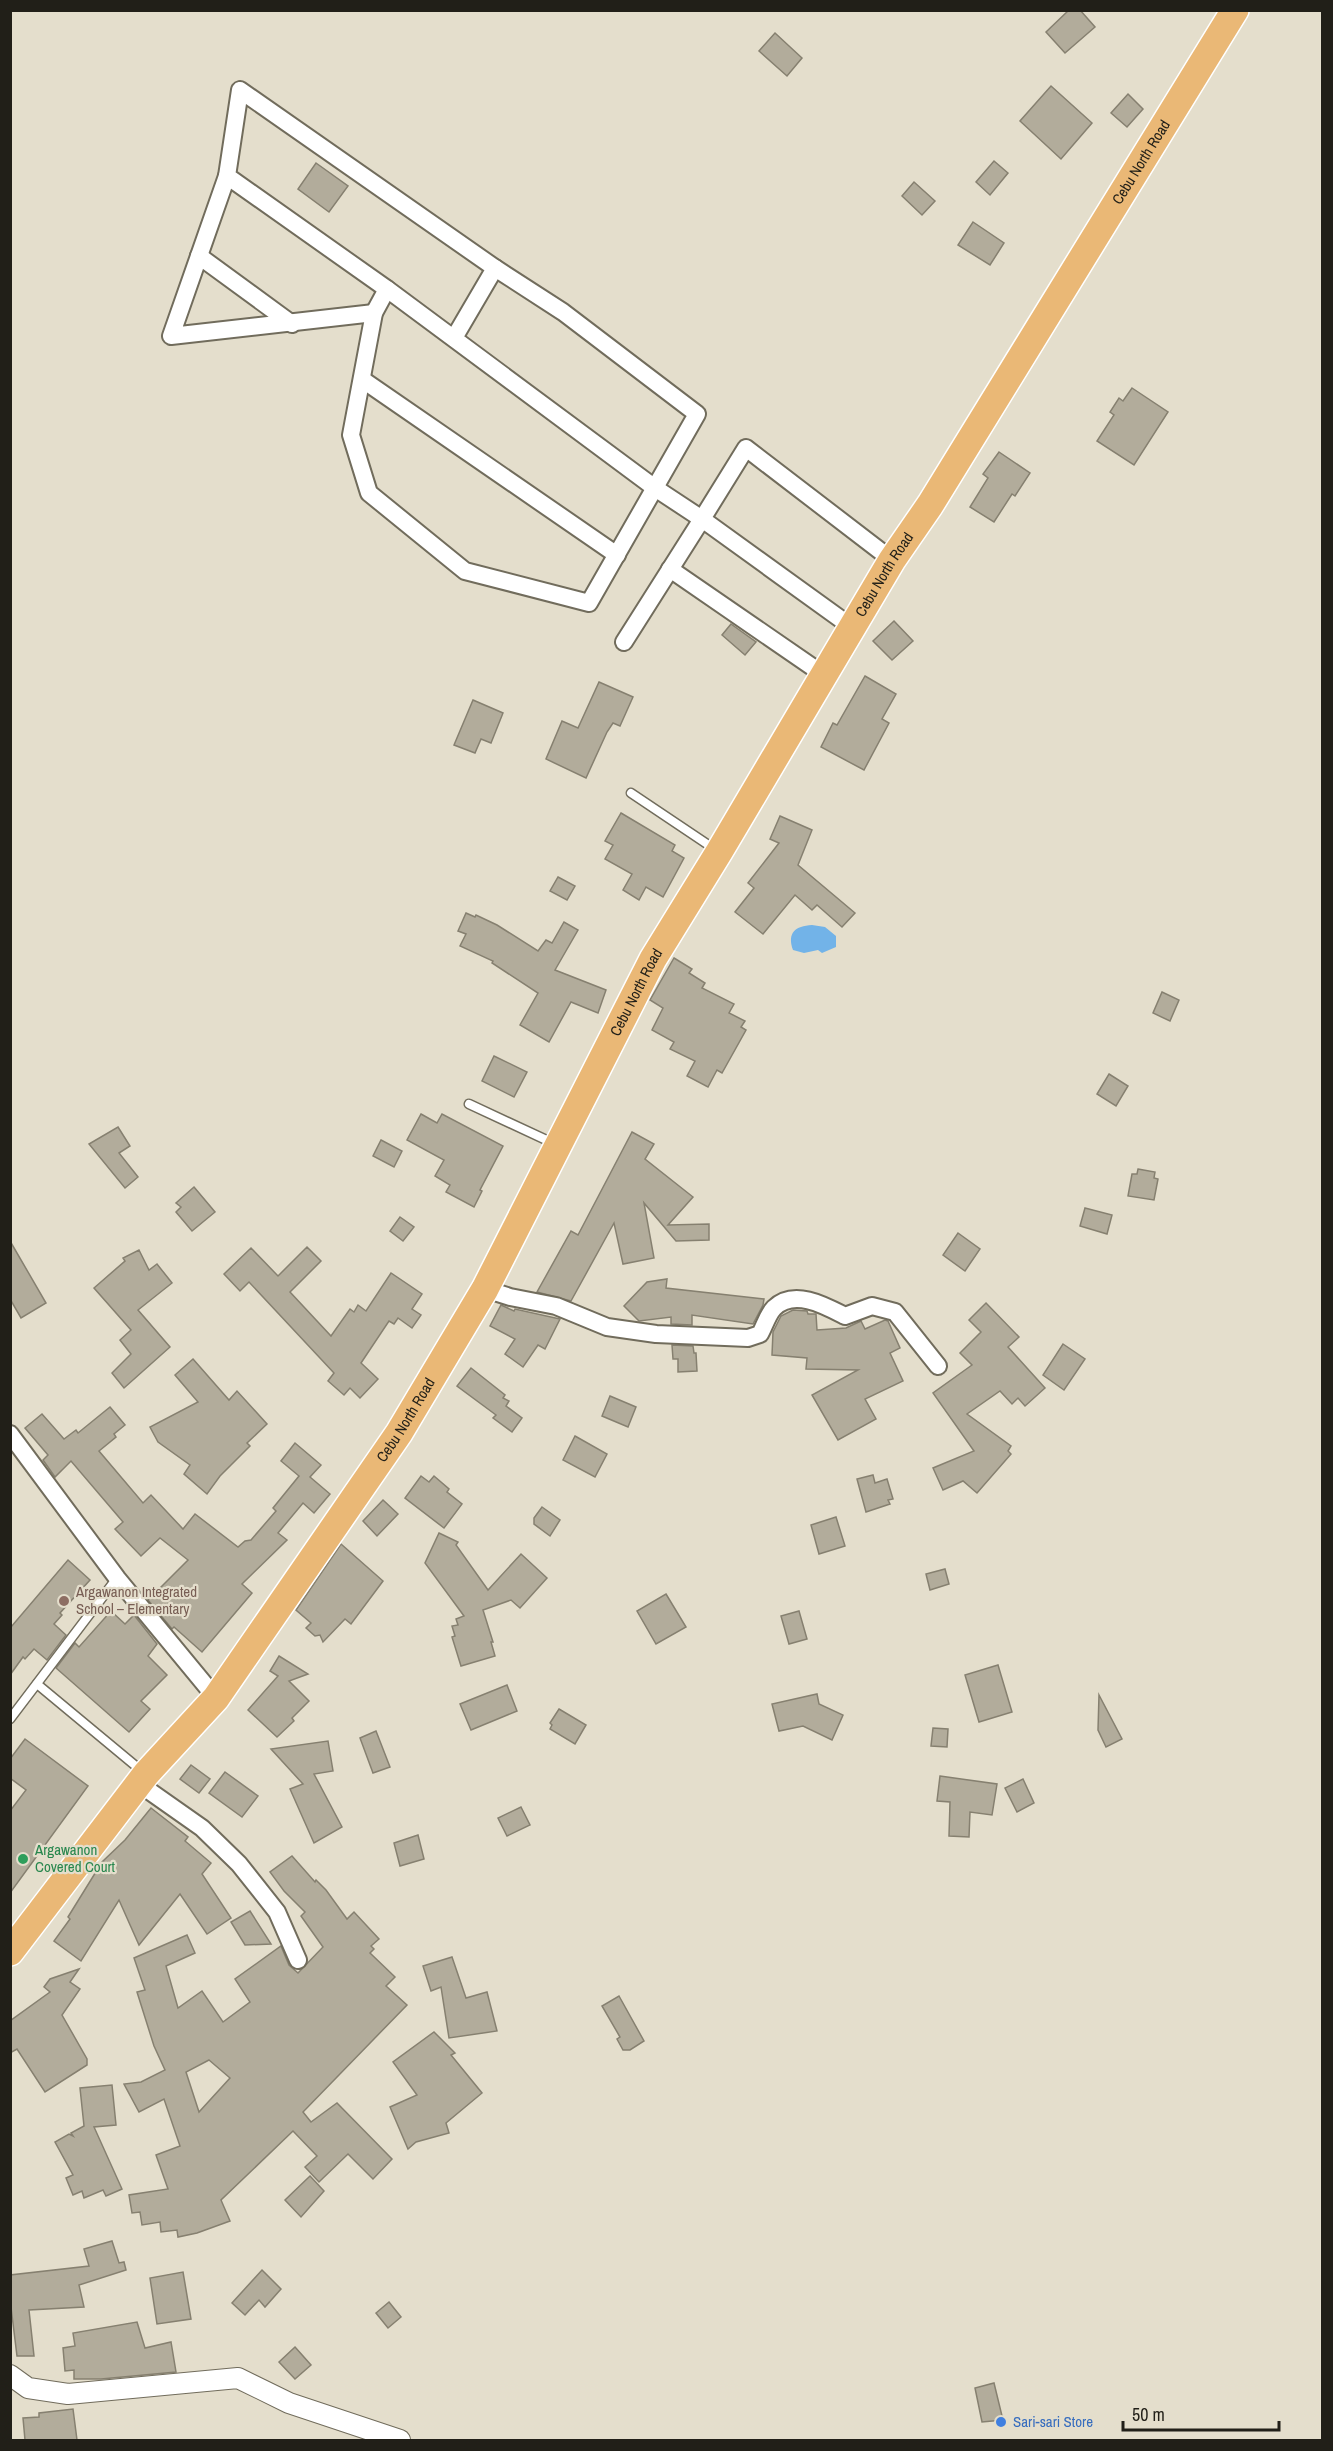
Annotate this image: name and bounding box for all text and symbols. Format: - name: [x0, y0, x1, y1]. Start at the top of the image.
- street label: Cebu North Road: [1107, 116, 1175, 208]
- street label: Cebu North Road: [850, 528, 918, 621]
- street label: Cebu North Road: [604, 944, 667, 1040]
- street label: Cebu North Road: [371, 1374, 440, 1466]
- place label: Argawanon Integrated School – Elementary: [75, 1581, 197, 1619]
- marker: Argawanon Integrated School – Elementary: [57, 1594, 71, 1608]
- place label: Argawanon Covered Court: [34, 1839, 116, 1877]
- marker: Argawanon Covered Court: [16, 1852, 30, 1866]
- scale bar: [1123, 2394, 1279, 2432]
- text: 50 m: [1132, 2402, 1165, 2427]
- place label: Sari-sari Store: [1013, 2411, 1093, 2432]
- marker: Sari-sari Store: [994, 2415, 1008, 2429]

